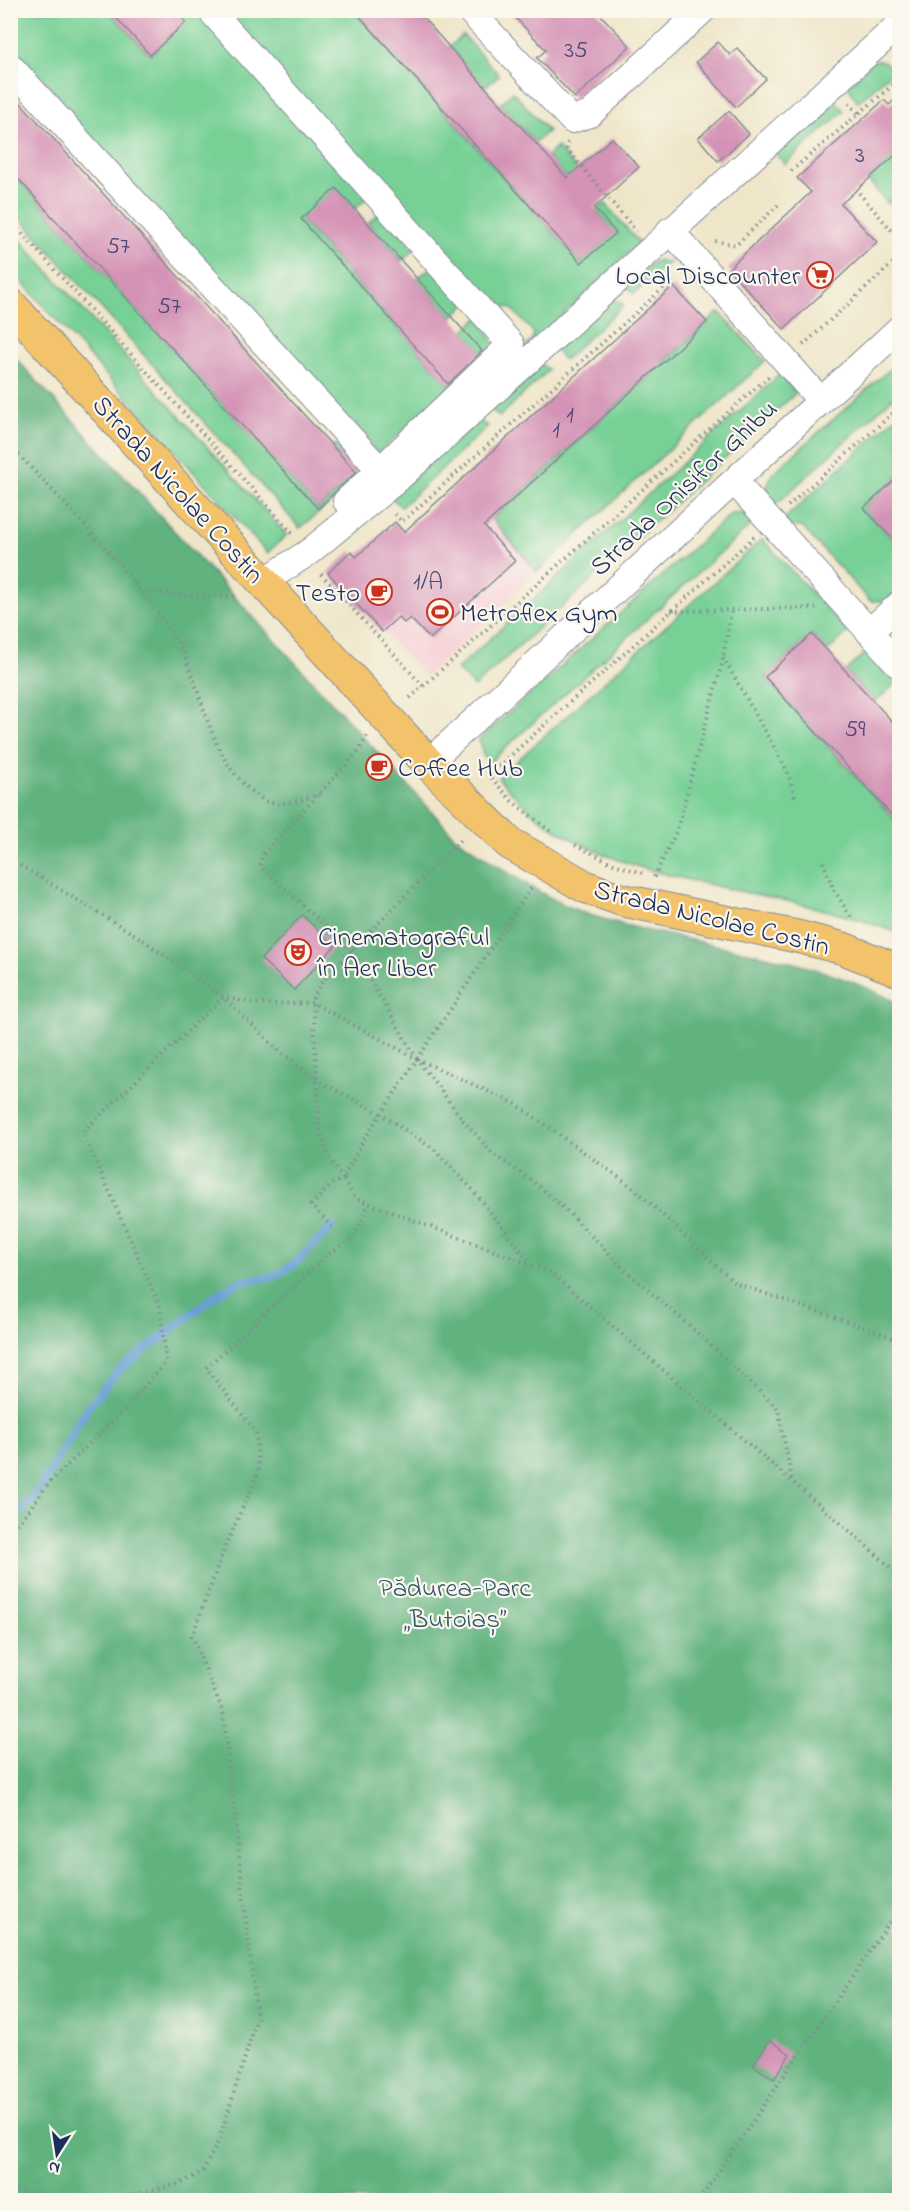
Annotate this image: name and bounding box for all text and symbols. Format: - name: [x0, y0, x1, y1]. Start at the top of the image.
- house number: 35: [564, 34, 588, 69]
- house number: 3: [855, 139, 865, 174]
- house number: 57: [106, 230, 130, 265]
- place label: Local Discounter: [615, 258, 801, 297]
- supermarket icon: Local Discounter: [805, 260, 835, 290]
- house number: 57: [157, 290, 181, 325]
- street label: Strada Nicolae Costin: [82, 388, 273, 594]
- street label: Strada Onisifor Ghibu: [582, 391, 787, 587]
- house number: 1: [566, 399, 574, 434]
- house number: 1: [552, 414, 560, 449]
- house number: 1/A: [413, 566, 443, 601]
- place label: Testo: [296, 575, 360, 614]
- cafe icon: Testo: [364, 577, 394, 607]
- place label: Metroflex Gym: [460, 595, 617, 634]
- sports icon: Metroflex Gym: [425, 597, 455, 627]
- house number: 59: [845, 713, 866, 748]
- place label: Coffee Hub: [398, 750, 523, 789]
- cafe icon: Coffee Hub: [364, 752, 394, 782]
- street label: Strada Nicolae Costin: [589, 871, 834, 968]
- place label: Cinematograful în Aer Liber: [316, 919, 489, 989]
- theatre icon: Cinematograful în Aer Liber: [283, 937, 313, 967]
- park label: Pădurea-Parc „Butoiaș”: [379, 1570, 531, 1640]
- north arrow: [27, 2124, 87, 2184]
- text: N: [46, 2154, 62, 2180]

